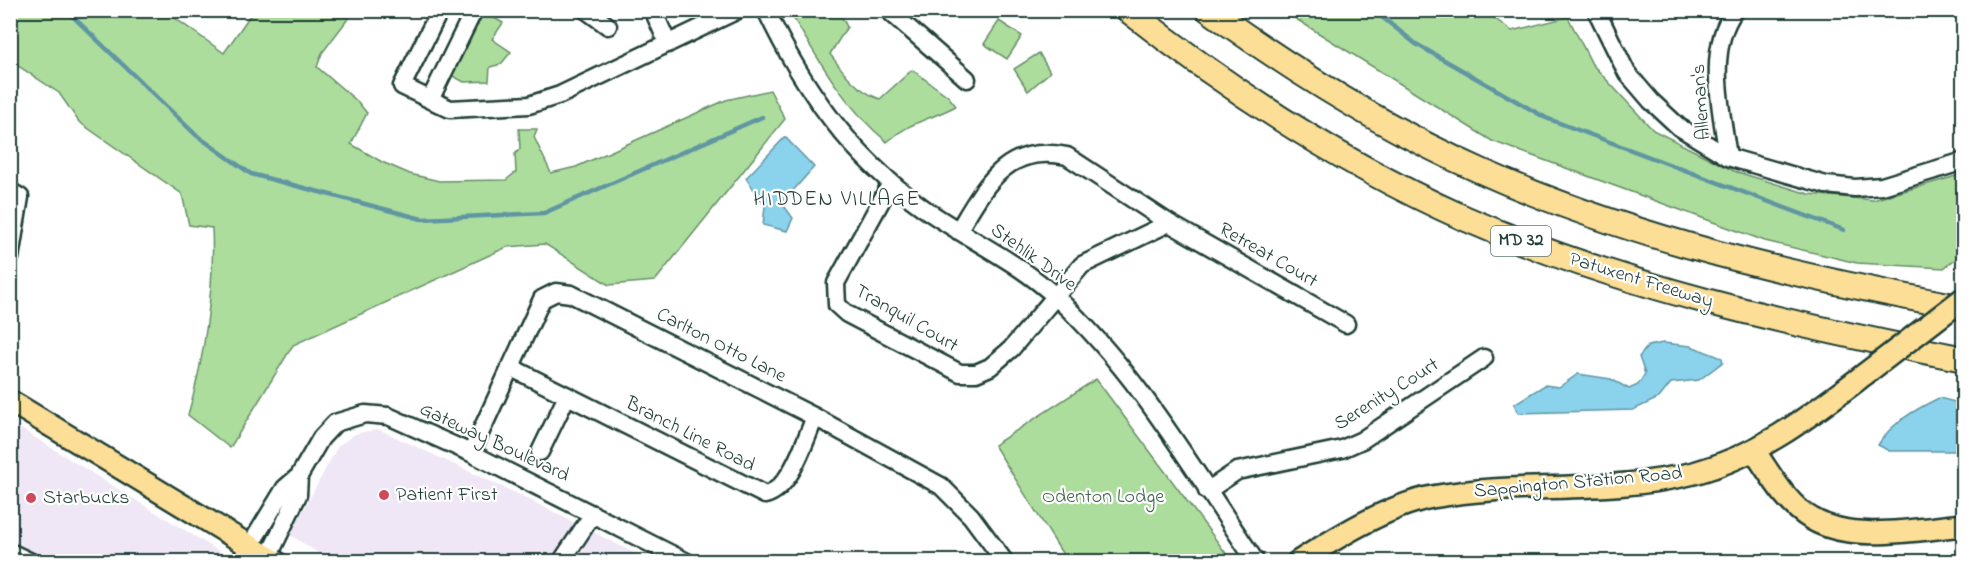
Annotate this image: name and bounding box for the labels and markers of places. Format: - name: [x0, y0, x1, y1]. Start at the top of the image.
- place label: Patient First: [396, 481, 498, 510]
- place label: Starbucks: [43, 484, 129, 513]
- marker: Patient First: [377, 488, 391, 502]
- marker: Starbucks: [24, 491, 38, 505]

